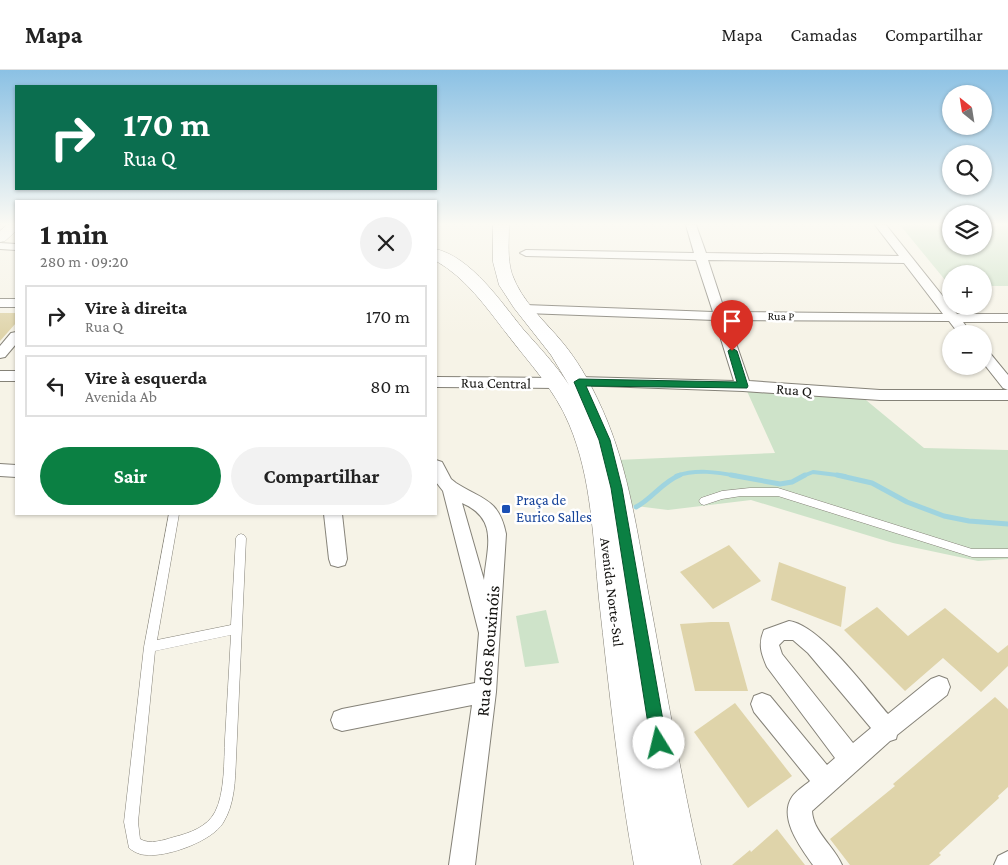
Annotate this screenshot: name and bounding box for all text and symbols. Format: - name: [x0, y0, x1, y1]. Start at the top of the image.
- text: Mapa: [25, 21, 83, 48]
- text: Mapa: [722, 25, 763, 45]
- text: Camadas: [791, 25, 857, 45]
- text: Compartilhar: [885, 25, 983, 45]
- north arrow: [942, 85, 992, 135]
- map controls: [942, 85, 992, 375]
- icon: right: [40, 105, 105, 170]
- text: 170 m: [123, 105, 210, 144]
- button: search: [942, 145, 992, 195]
- text: Rua Q: [123, 146, 176, 171]
- button: layers: [942, 205, 992, 255]
- text: 1 min: [40, 217, 108, 250]
- button: close: [360, 217, 412, 269]
- text: 280 m · 09:20: [40, 253, 128, 270]
- button: +: [942, 265, 992, 315]
- text: Vire à direita: [85, 297, 187, 318]
- pin: [711, 300, 753, 351]
- icon: right: [42, 302, 70, 330]
- text: 170 m: [366, 306, 410, 327]
- icon: arrive: [718, 307, 746, 335]
- street label: Rua P: [768, 309, 794, 323]
- text: Rua Q: [85, 318, 123, 335]
- button: −: [942, 325, 992, 375]
- text: Vire à esquerda: [85, 367, 207, 388]
- icon: left: [42, 372, 70, 400]
- street label: Rua Central: [461, 374, 531, 392]
- text: 80 m: [370, 376, 410, 397]
- street label: Rua Q: [775, 380, 814, 400]
- text: Avenida Ab: [85, 388, 157, 405]
- button: Sair: [40, 447, 221, 505]
- button: Compartilhar: [231, 447, 412, 505]
- place label: Praça de Eurico Salles: [516, 492, 592, 525]
- marker: Praça de Eurico Salles: [500, 503, 512, 515]
- street label: Avenida Norte-Sul: [597, 537, 627, 647]
- street label: Rua dos Rouxinóis: [472, 585, 504, 717]
- position arrow: [632, 716, 684, 768]

